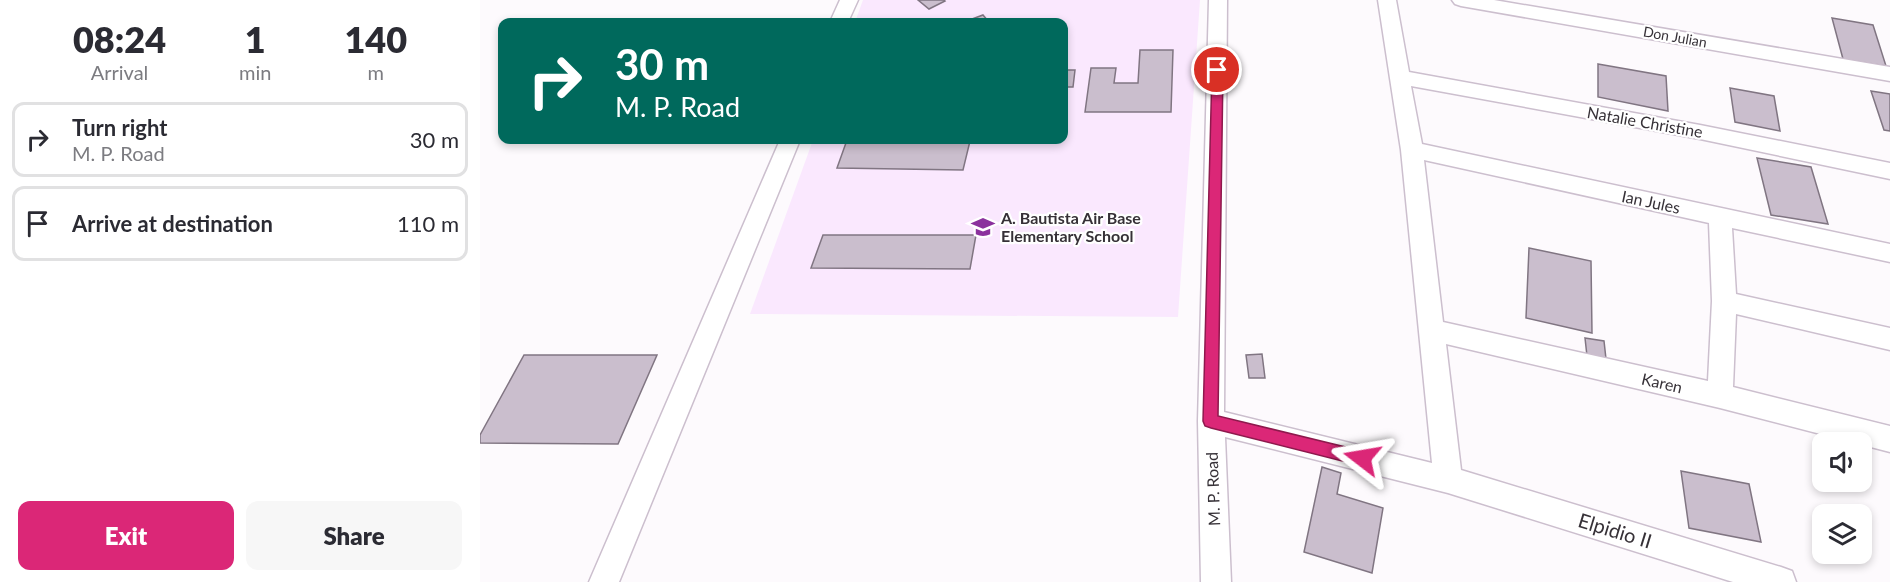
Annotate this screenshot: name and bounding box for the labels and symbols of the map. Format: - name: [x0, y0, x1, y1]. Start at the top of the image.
- street label: Don Julian: [1642, 23, 1708, 50]
- pin: [1191, 44, 1242, 95]
- street label: Natalie Christine: [1586, 102, 1704, 141]
- street label: Ian Jules: [1620, 186, 1682, 217]
- place label: A. Bautista Air Base Elementary School: [1000, 208, 1141, 245]
- school or university icon: A. Bautista Air Base Elementary School: [970, 214, 996, 240]
- street label: Karen: [1640, 369, 1684, 396]
- position arrow: [1330, 426, 1394, 490]
- street label: M. P. Road: [1202, 452, 1223, 526]
- street label: Elpidio II: [1576, 507, 1655, 553]

